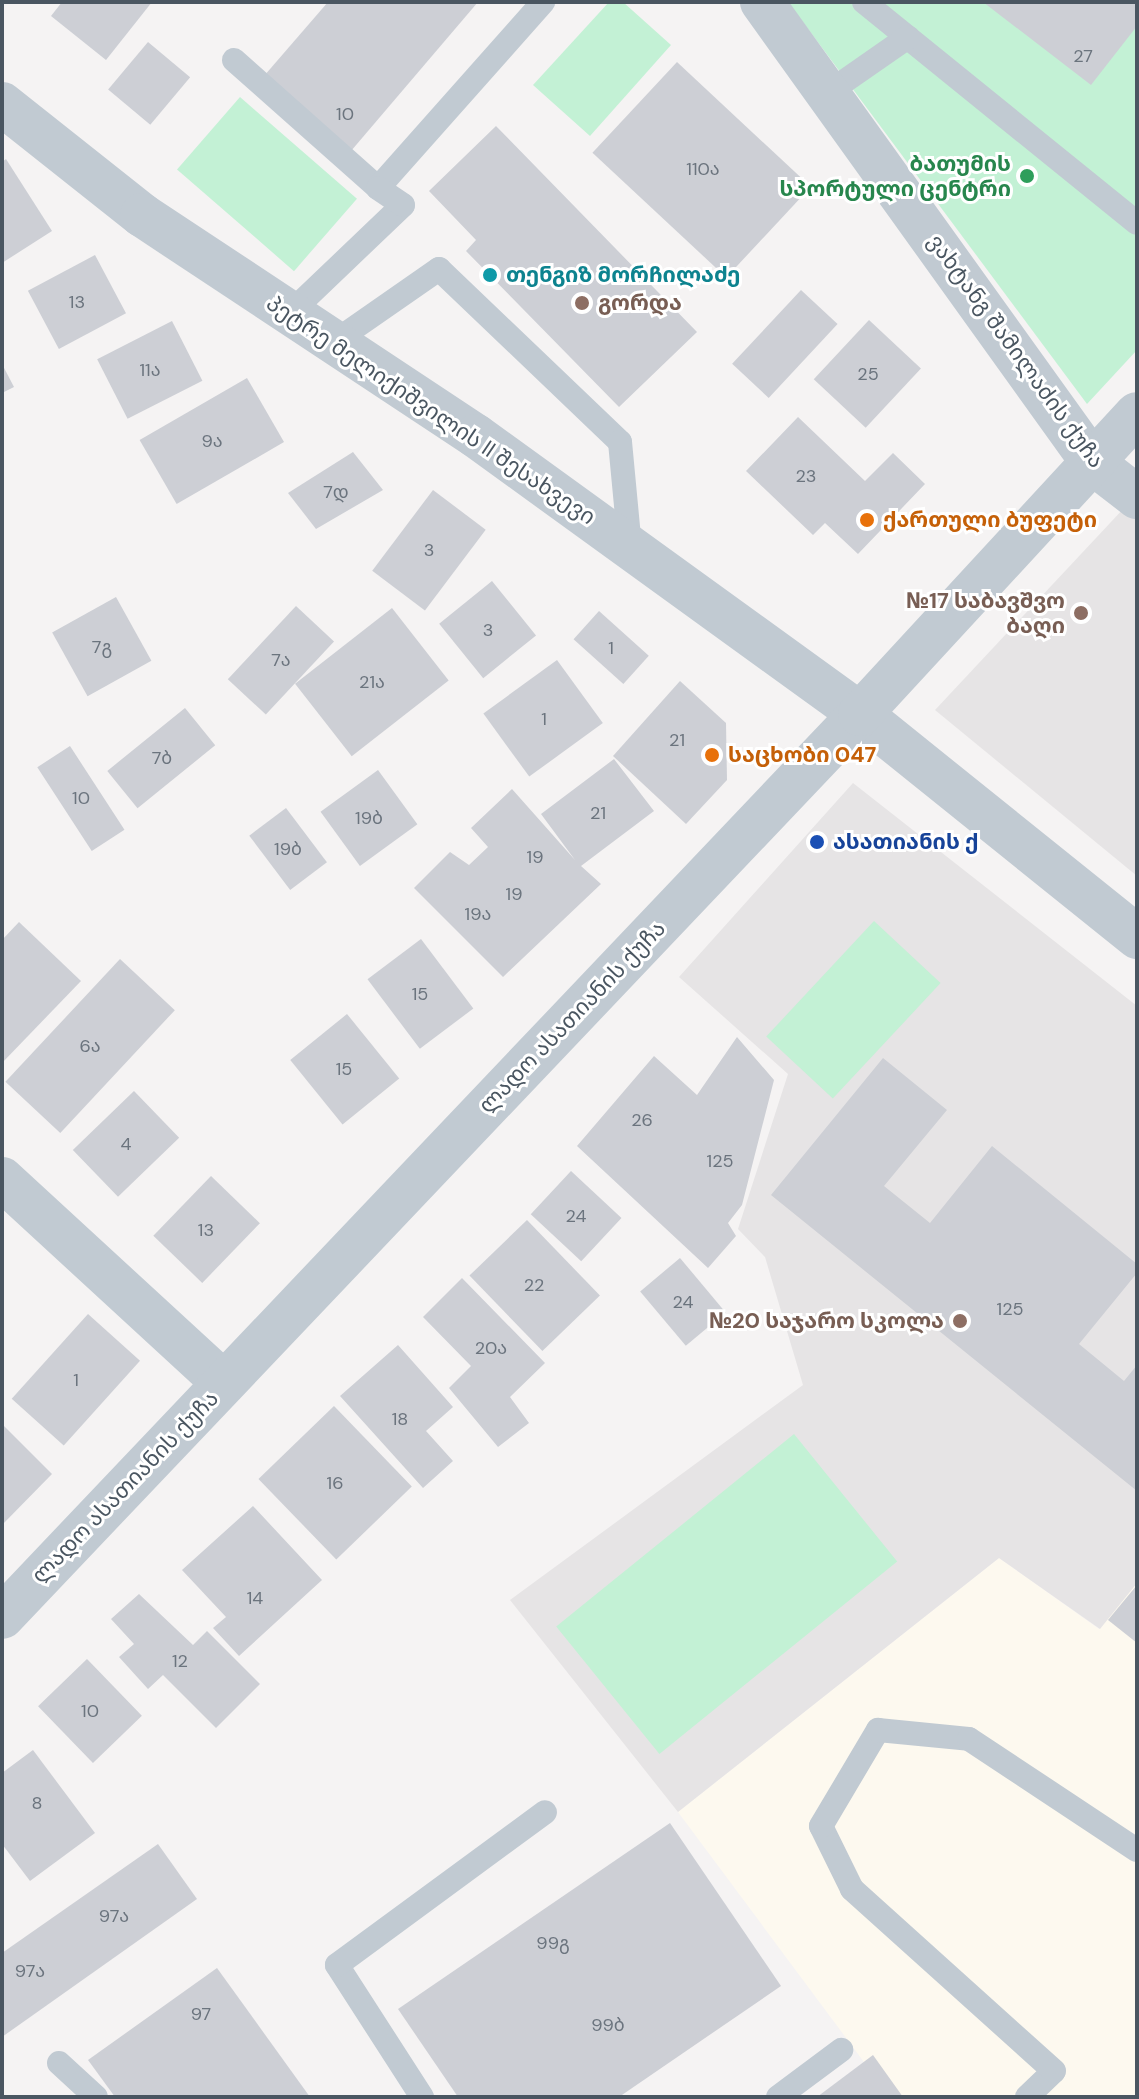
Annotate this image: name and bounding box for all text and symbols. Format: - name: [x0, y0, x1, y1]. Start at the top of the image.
- house number: 27: [1073, 45, 1093, 67]
- house number: 10: [336, 103, 354, 125]
- place label: ბათუმის სპორტული ცენტრი: [779, 150, 1011, 202]
- house number: 110ა: [686, 158, 720, 180]
- marker: ბათუმის სპორტული ცენტრი: [1018, 167, 1036, 185]
- street label: ვახტანგ შამილაძის ქუჩა: [922, 229, 1110, 473]
- place label: თენგიზ მორჩილაძე: [506, 262, 740, 288]
- marker: თენგიზ მორჩილაძე: [481, 266, 499, 284]
- street label: პეტრე მელიქიშვილის II შესახვევი: [262, 290, 600, 530]
- place label: გორდა: [598, 290, 682, 316]
- house number: 13: [69, 291, 85, 313]
- marker: გორდა: [573, 294, 591, 312]
- house number: 11ა: [139, 359, 161, 381]
- house number: 25: [857, 363, 879, 385]
- house number: 9ა: [201, 430, 223, 452]
- house number: 23: [795, 465, 817, 487]
- house number: 7დ: [323, 481, 349, 503]
- place label: ქართული ბუფეტი: [883, 507, 1097, 533]
- marker: ქართული ბუფეტი: [858, 511, 876, 529]
- house number: 3: [424, 539, 434, 561]
- place label: №17 საბავშვო ბაღი: [906, 587, 1065, 638]
- marker: №17 საბავშვო ბაღი: [1072, 604, 1090, 622]
- house number: 3: [483, 619, 493, 641]
- house number: 7გ: [92, 636, 112, 658]
- house number: 1: [608, 637, 614, 659]
- house number: 7ა: [271, 649, 291, 671]
- house number: 21ა: [359, 671, 385, 693]
- house number: 1: [541, 708, 547, 730]
- house number: 21: [669, 729, 685, 751]
- place label: საცხობი 047: [728, 742, 876, 768]
- marker: საცხობი 047: [703, 746, 721, 764]
- house number: 7ბ: [152, 747, 172, 769]
- house number: 10: [72, 787, 90, 809]
- house number: 21: [590, 802, 606, 824]
- house number: 19ბ: [355, 807, 383, 829]
- place label: ასათიანის ქ: [833, 829, 978, 855]
- marker: ასათიანის ქ: [808, 833, 826, 851]
- house number: 19ბ: [274, 838, 302, 860]
- house number: 19: [527, 846, 543, 868]
- house number: 19: [506, 883, 522, 905]
- house number: 19ა: [465, 903, 491, 925]
- street label: ლადო ასათიანის ქუჩა: [473, 915, 671, 1119]
- house number: 15: [412, 983, 428, 1005]
- house number: 6ა: [79, 1035, 101, 1057]
- house number: 15: [336, 1058, 352, 1080]
- house number: 26: [631, 1109, 653, 1131]
- house number: 4: [121, 1133, 131, 1155]
- house number: 125: [707, 1150, 733, 1172]
- house number: 24: [566, 1205, 586, 1227]
- house number: 13: [198, 1219, 214, 1241]
- house number: 22: [524, 1274, 544, 1296]
- house number: 24: [673, 1291, 693, 1313]
- house number: 125: [997, 1298, 1023, 1320]
- place label: №20 საჯარო სკოლა: [709, 1308, 944, 1334]
- marker: №20 საჯარო სკოლა: [951, 1312, 969, 1330]
- house number: 20ა: [475, 1337, 507, 1359]
- house number: 1: [73, 1369, 79, 1391]
- street label: ლადო ასათიანის ქუჩა: [26, 1385, 224, 1589]
- house number: 18: [392, 1408, 408, 1430]
- house number: 16: [327, 1472, 343, 1494]
- house number: 14: [247, 1587, 263, 1609]
- house number: 12: [172, 1650, 188, 1672]
- house number: 10: [81, 1700, 99, 1722]
- house number: 8: [32, 1792, 42, 1814]
- house number: 97ა: [99, 1905, 129, 1927]
- house number: 99გ: [536, 1932, 570, 1954]
- house number: 97ა: [15, 1960, 45, 1982]
- house number: 97: [191, 2003, 211, 2025]
- house number: 99ბ: [591, 2014, 625, 2036]

